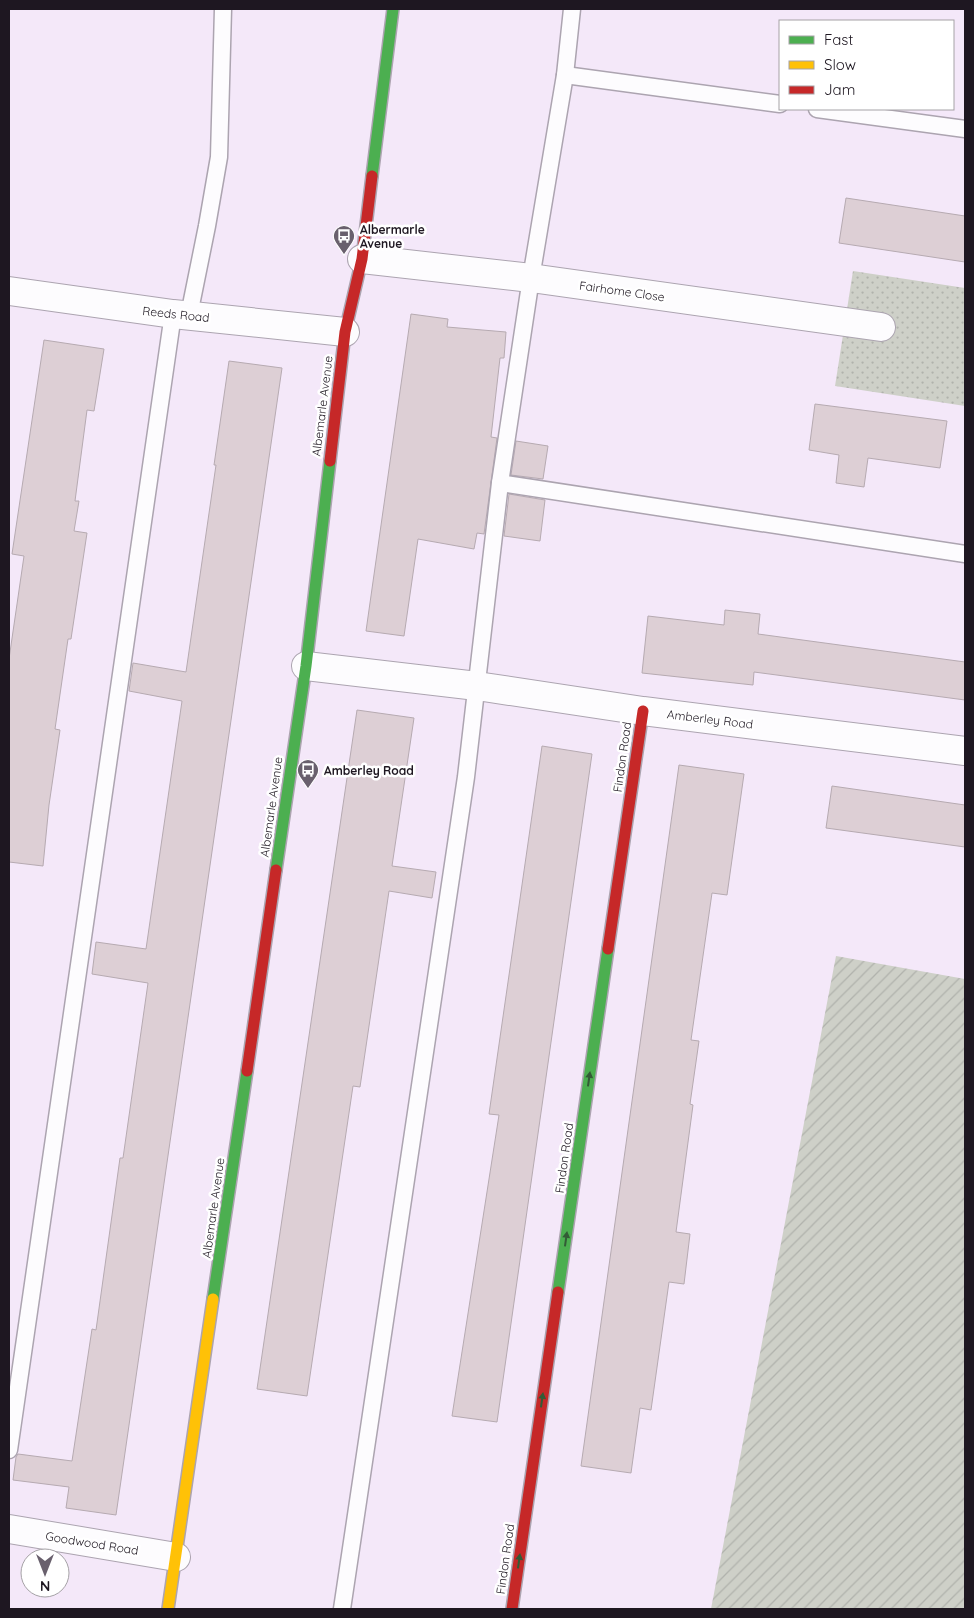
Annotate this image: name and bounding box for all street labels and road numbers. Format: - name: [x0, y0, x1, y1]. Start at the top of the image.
- street label: Fairhome Close: [578, 278, 666, 304]
- street label: Reeds Road: [142, 303, 210, 325]
- street label: Albemarle Avenue: [308, 355, 336, 457]
- street label: Amberley Road: [666, 706, 754, 732]
- street label: Findon Road: [610, 721, 634, 793]
- street label: Albemarle Avenue: [257, 756, 285, 858]
- street label: Findon Road: [552, 1122, 576, 1194]
- street label: Albemarle Avenue: [199, 1157, 227, 1259]
- street label: Findon Road: [493, 1523, 517, 1595]
- street label: Goodwood Road: [44, 1528, 140, 1558]

